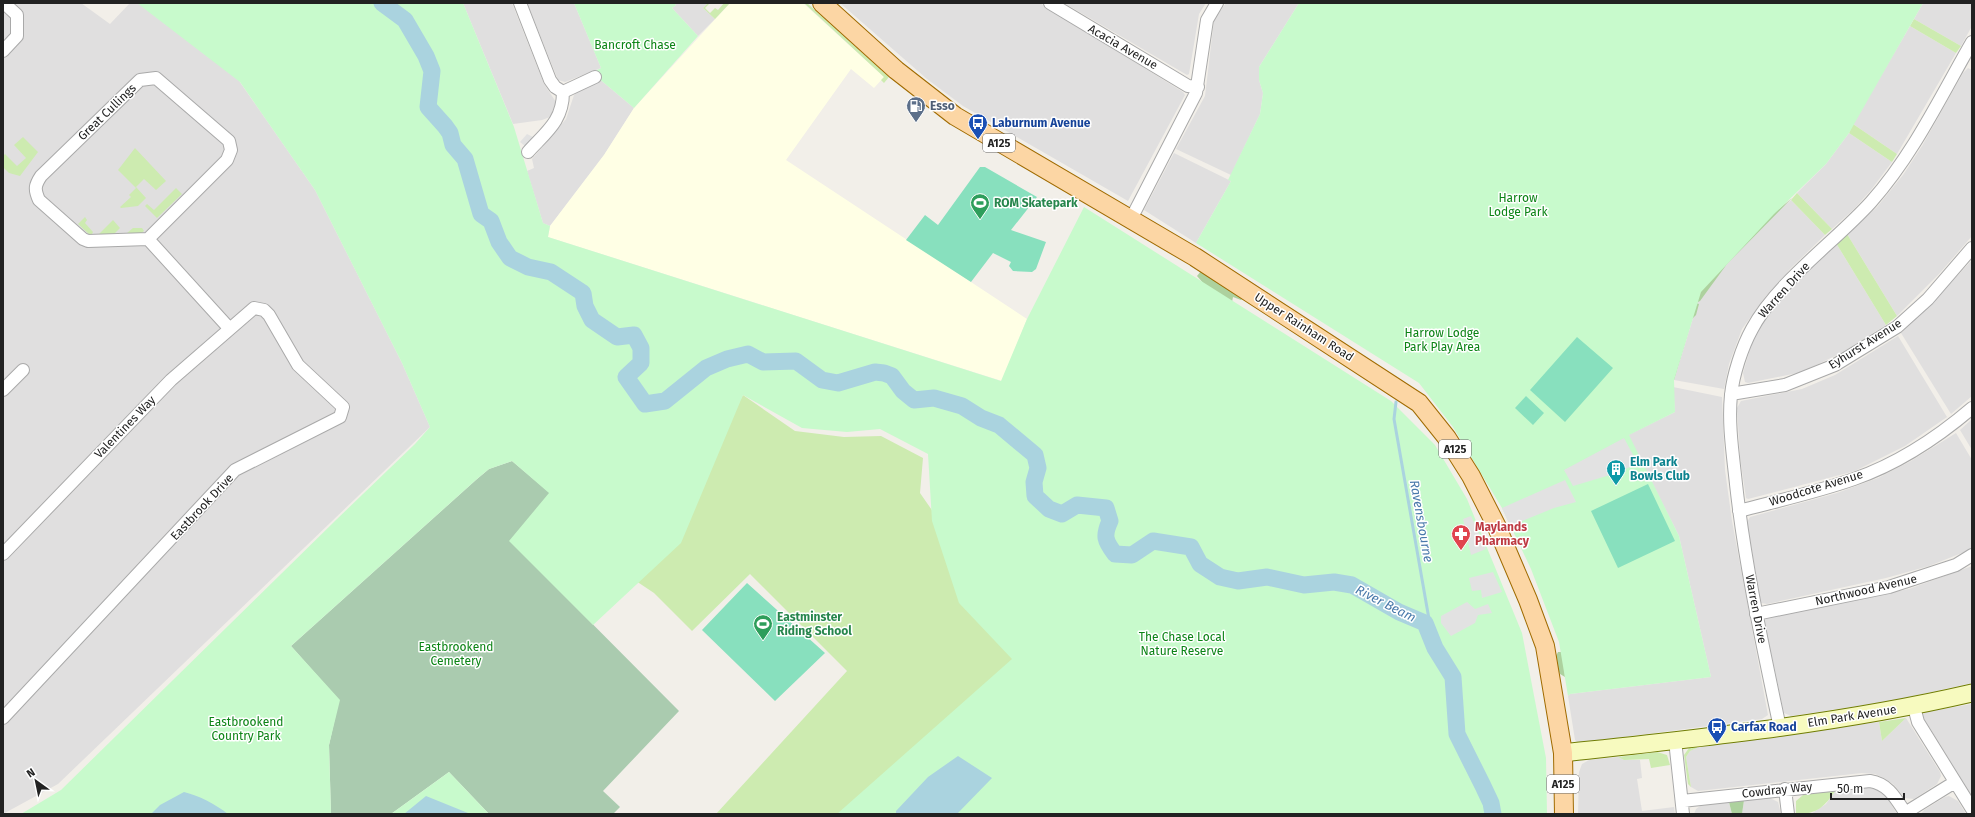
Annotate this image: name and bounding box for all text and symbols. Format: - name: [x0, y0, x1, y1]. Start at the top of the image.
- street label: Acacia Avenue: [1086, 22, 1160, 72]
- park label: Bancroft Chase: [594, 38, 676, 52]
- street label: Great Cullings: [75, 81, 139, 143]
- fuel station icon: Esso: [905, 95, 927, 123]
- place label: Esso: [930, 99, 955, 113]
- bus stop icon: Laburnum Avenue: [967, 112, 989, 140]
- place label: Laburnum Avenue: [992, 116, 1091, 130]
- road number: A125: [983, 134, 1015, 152]
- park label: Harrow Lodge Park: [1488, 191, 1548, 219]
- sports icon: ROM Skatepark: [969, 192, 991, 220]
- place label: ROM Skatepark: [994, 196, 1078, 210]
- street label: Warren Drive: [1755, 259, 1813, 321]
- street label: Upper Rainham Road: [1252, 290, 1356, 364]
- street label: Eyhurst Avenue: [1826, 316, 1904, 372]
- park label: Harrow Lodge Park Play Area: [1404, 326, 1480, 354]
- street label: Valentines Way: [92, 393, 158, 461]
- road number: A125: [1439, 440, 1471, 458]
- place label: Elm Park Bowls Club: [1630, 455, 1690, 483]
- building icon: Elm Park Bowls Club: [1605, 458, 1627, 486]
- street label: Woodcote Avenue: [1767, 467, 1865, 509]
- street label: Eastbrook Drive: [168, 471, 236, 543]
- water label: Ravensbourne: [1407, 479, 1436, 564]
- place label: Maylands Pharmacy: [1475, 520, 1530, 548]
- pharmacy icon: Maylands Pharmacy: [1450, 523, 1472, 551]
- street label: Northwood Avenue: [1814, 571, 1918, 609]
- street label: Warren Drive: [1742, 573, 1770, 645]
- water label: River Beam: [1353, 582, 1418, 625]
- place label: Eastminster Riding School: [777, 610, 852, 638]
- sports icon: Eastminster Riding School: [752, 613, 774, 641]
- park label: The Chase Local Nature Reserve: [1139, 630, 1226, 658]
- park label: Eastbrookend Cemetery: [419, 640, 493, 668]
- street label: Elm Park Avenue: [1806, 702, 1898, 730]
- park label: Eastbrookend Country Park: [209, 715, 283, 743]
- bus stop icon: Carfax Road: [1706, 716, 1728, 744]
- place label: Carfax Road: [1731, 720, 1797, 734]
- north arrow: [16, 761, 56, 801]
- text: N: [24, 766, 37, 780]
- road number: A125: [1547, 775, 1579, 793]
- scale bar: [1831, 775, 1904, 801]
- street label: Cowdray Way: [1741, 779, 1813, 801]
- text: 50 m: [1837, 782, 1863, 796]

